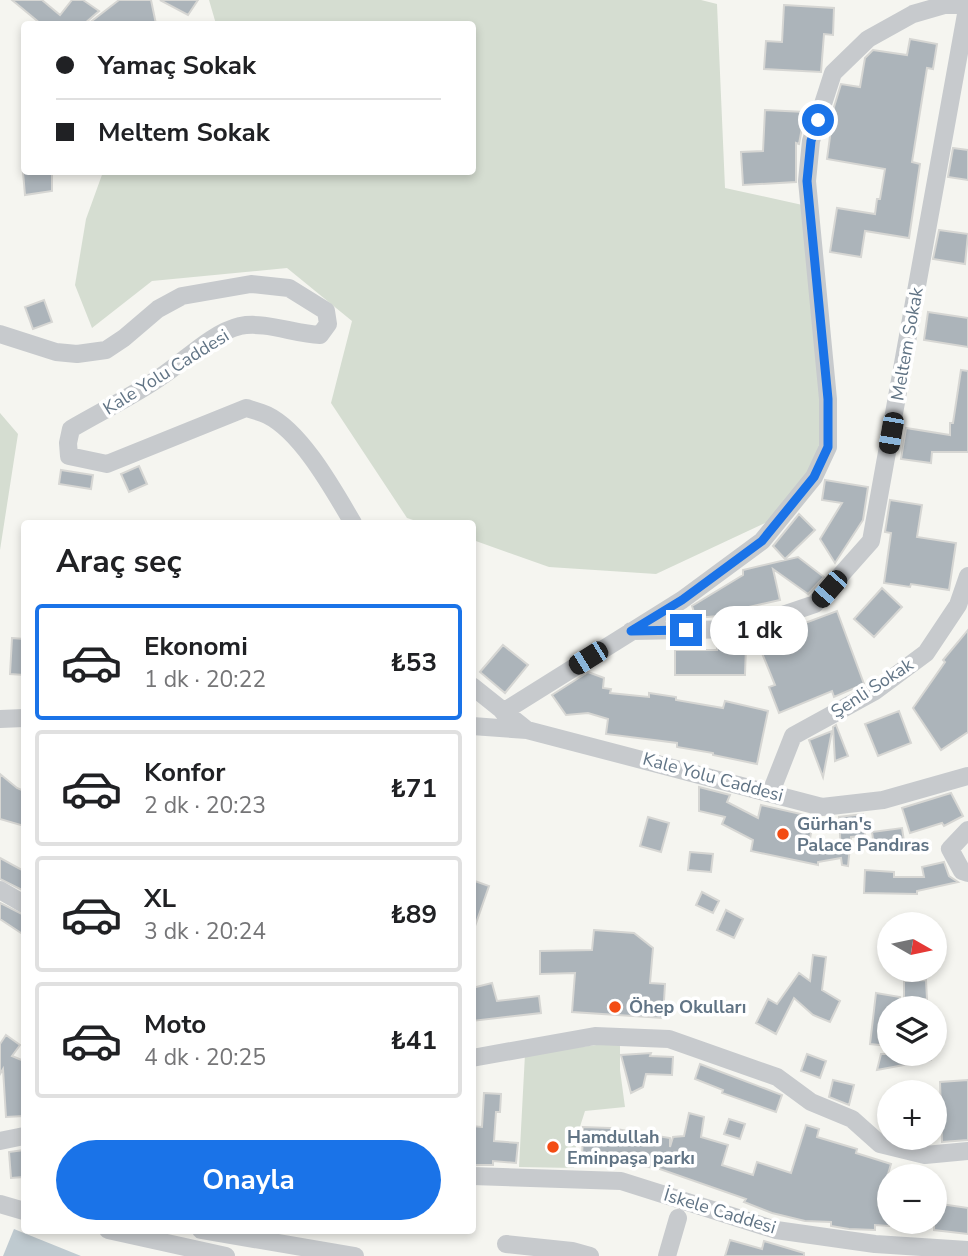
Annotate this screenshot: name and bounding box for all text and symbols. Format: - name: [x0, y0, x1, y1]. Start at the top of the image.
- text: Yamaç Sokak: [98, 48, 256, 83]
- route start: [802, 104, 834, 136]
- text: Meltem Sokak: [98, 115, 270, 150]
- street label: Meltem Sokak: [885, 285, 929, 402]
- street label: Kale Yolu Caddesi: [98, 324, 234, 420]
- car: [878, 410, 905, 456]
- text: Araç seç: [56, 540, 182, 583]
- car: [808, 566, 851, 612]
- callout: 1 dk: [710, 606, 808, 654]
- route end: [670, 614, 702, 646]
- text: 1 dk: [736, 615, 782, 646]
- text: Ekonomi: [144, 629, 248, 664]
- icon: car: [60, 631, 123, 694]
- car: [565, 638, 612, 678]
- text: ₺53: [390, 645, 437, 680]
- street label: Şenli Sokak: [826, 652, 919, 724]
- text: 1 dk · 20:22: [144, 664, 266, 695]
- street label: Kale Yolu Caddesi: [640, 747, 786, 807]
- text: Konfor: [144, 755, 225, 790]
- icon: car: [60, 757, 123, 820]
- text: ₺71: [390, 771, 437, 806]
- text: 2 dk · 20:23: [144, 790, 266, 821]
- place label: Gürhan's Palace Pandıras: [797, 812, 930, 857]
- marker: Gürhan's Palace Pandıras: [775, 826, 791, 842]
- text: XL: [144, 881, 176, 916]
- icon: car: [60, 883, 123, 946]
- text: ₺89: [390, 897, 437, 932]
- north arrow: [877, 912, 947, 982]
- map controls: [877, 912, 947, 1234]
- text: 3 dk · 20:24: [144, 916, 266, 947]
- place label: Öhep Okulları: [629, 995, 746, 1019]
- button: layers: [877, 996, 947, 1066]
- marker: Öhep Okulları: [607, 999, 623, 1015]
- text: Moto: [144, 1007, 206, 1042]
- icon: car: [60, 1009, 123, 1072]
- text: ₺41: [390, 1023, 437, 1058]
- text: 4 dk · 20:25: [144, 1042, 266, 1073]
- button: +: [877, 1080, 947, 1150]
- place label: Hamdullah Eminpaşa parkı: [567, 1125, 695, 1170]
- marker: Hamdullah Eminpaşa parkı: [545, 1139, 561, 1155]
- button: Onayla: [56, 1140, 441, 1220]
- button: −: [877, 1164, 947, 1234]
- street label: İskele Caddesi: [661, 1183, 779, 1239]

